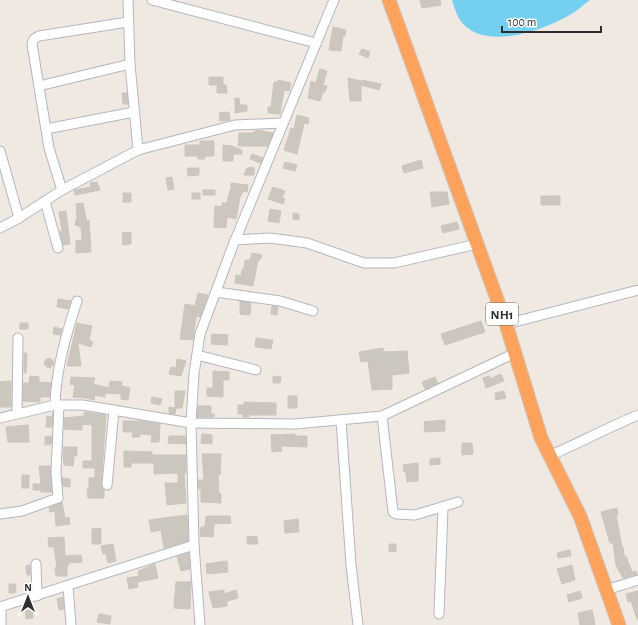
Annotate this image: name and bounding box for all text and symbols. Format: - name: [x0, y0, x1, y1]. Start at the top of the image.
- scale bar: [502, 8, 601, 34]
- text: 100 m: [508, 16, 536, 28]
- road number: NH1: [486, 303, 518, 325]
- north arrow: [8, 577, 48, 617]
- text: N: [24, 582, 32, 593]

